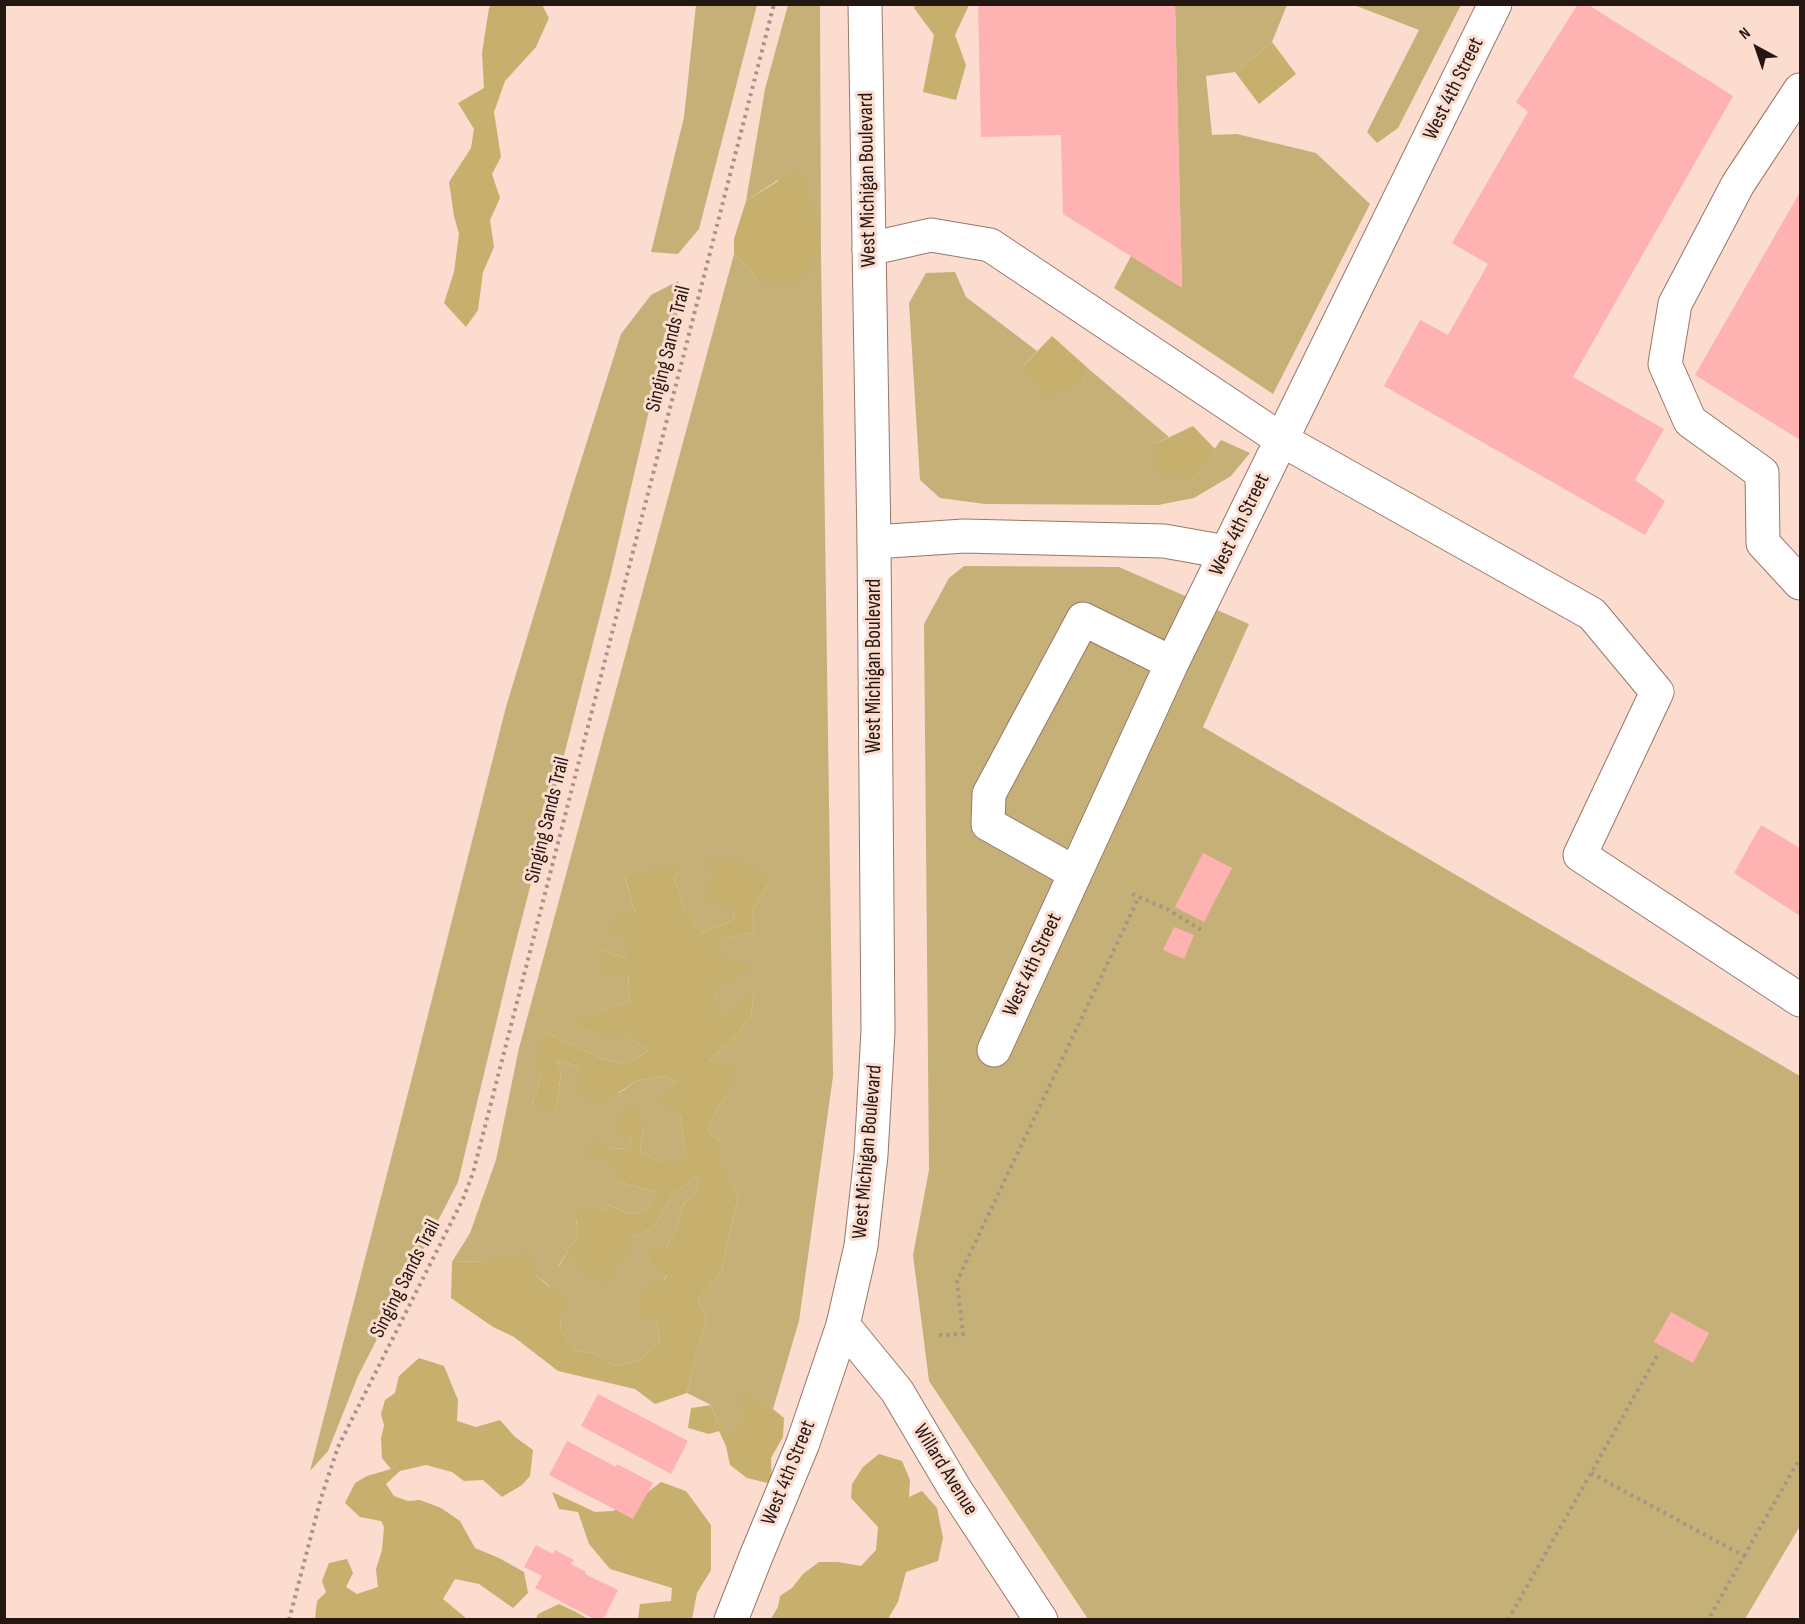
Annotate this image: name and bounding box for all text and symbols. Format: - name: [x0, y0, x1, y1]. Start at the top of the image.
- north arrow: [1727, 18, 1787, 78]
- text: N: [1736, 24, 1754, 44]
- street label: West 4th Street: [1418, 34, 1490, 144]
- street label: West Michigan Boulevard: [854, 92, 882, 268]
- street label: Singing Sands Trail: [641, 283, 697, 415]
- street label: West 4th Street: [1204, 470, 1276, 580]
- street label: West Michigan Boulevard: [862, 579, 888, 753]
- street label: Singing Sands Trail: [520, 754, 576, 886]
- street label: West 4th Street: [998, 909, 1068, 1021]
- street label: West Michigan Boulevard: [848, 1064, 888, 1240]
- street label: Singing Sands Trail: [365, 1216, 447, 1342]
- street label: West 4th Street: [757, 1417, 821, 1529]
- street label: Willard Avenue: [907, 1420, 983, 1520]

